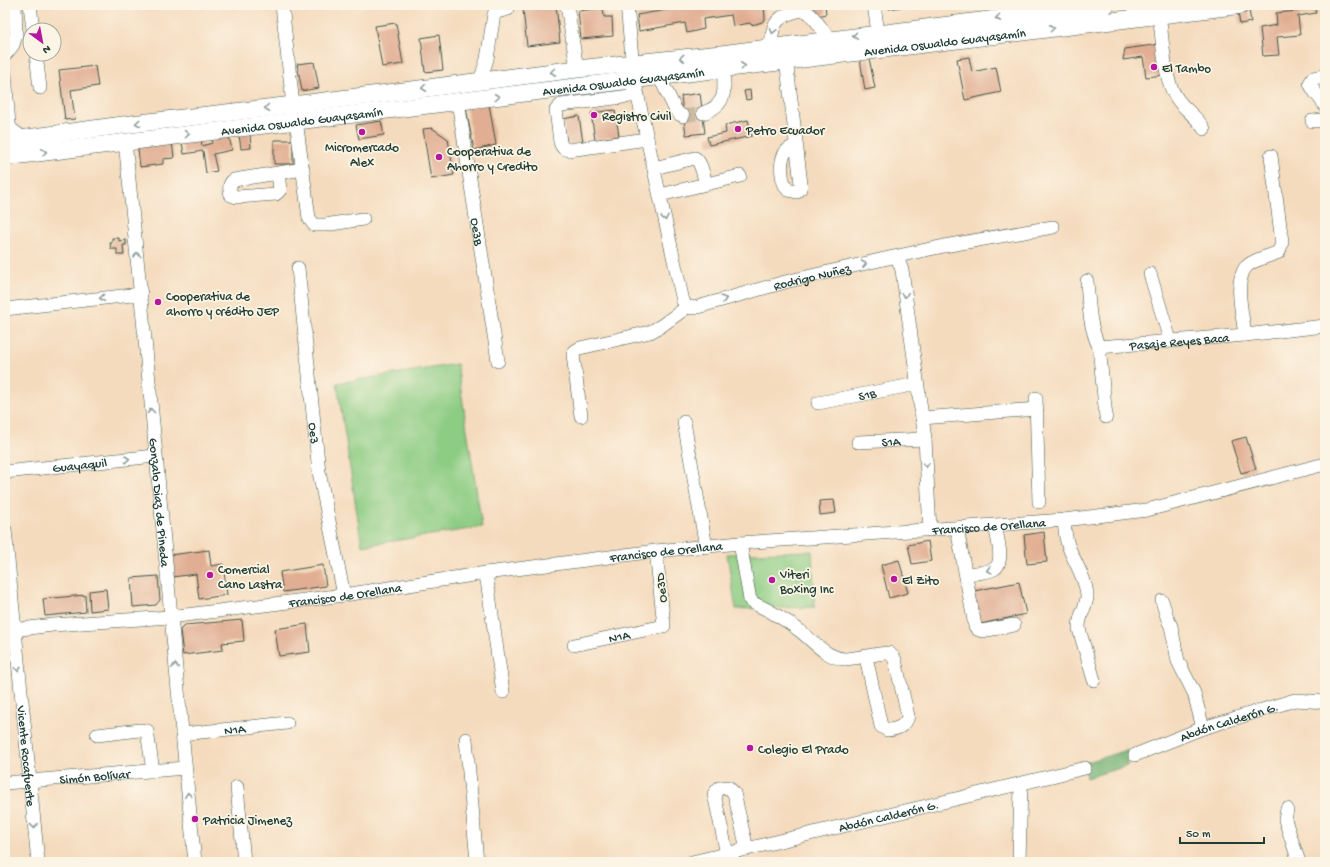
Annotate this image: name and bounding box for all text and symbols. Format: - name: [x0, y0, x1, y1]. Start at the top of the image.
- one-way arrow: [995, 13, 1001, 22]
- north arrow: [22, 22, 62, 62]
- one-way arrow: [1049, 24, 1055, 33]
- street label: Avenida Oswaldo Guayasamín: [863, 26, 1028, 61]
- one-way arrow: [769, 27, 778, 34]
- one-way arrow: [852, 31, 858, 40]
- text: N: [40, 42, 52, 56]
- one-way arrow: [679, 53, 685, 62]
- one-way arrow: [739, 62, 746, 71]
- marker: El Tambo: [1149, 62, 1159, 72]
- place label: El Tambo: [1162, 62, 1211, 77]
- street label: Avenida Oswaldo Guayasamín: [542, 66, 706, 100]
- one-way arrow: [549, 67, 556, 76]
- one-way arrow: [420, 83, 427, 92]
- one-way arrow: [494, 93, 500, 102]
- one-way arrow: [264, 103, 270, 112]
- street label: Avenida Oswaldo Guayasamín: [220, 105, 384, 140]
- marker: Registro Civil: [589, 110, 599, 120]
- place label: Registro Civil: [602, 110, 672, 125]
- one-way arrow: [135, 118, 141, 127]
- marker: Petro Ecuador: [733, 124, 743, 134]
- place label: Petro Ecuador: [745, 124, 826, 139]
- marker: Micromercado Alex: [357, 127, 367, 137]
- one-way arrow: [183, 130, 190, 139]
- place label: Micromercado Alex: [325, 141, 399, 171]
- place label: Cooperativa de Ahorro y Credito: [447, 145, 538, 175]
- one-way arrow: [41, 148, 47, 157]
- marker: Cooperativa de Ahorro y Credito: [434, 152, 444, 162]
- one-way arrow: [661, 215, 669, 221]
- street label: Oe3B: [466, 217, 485, 247]
- one-way arrow: [133, 252, 142, 258]
- one-way arrow: [861, 260, 867, 268]
- street label: Rodrigo Nuñez: [772, 262, 854, 295]
- place label: Cooperativa de ahorro y crédito JEP: [166, 290, 280, 320]
- one-way arrow: [900, 291, 909, 298]
- one-way arrow: [99, 293, 105, 302]
- one-way arrow: [720, 295, 727, 304]
- marker: Cooperativa de ahorro y crédito JEP: [153, 297, 163, 307]
- street label: Pasaje Reyes Baca: [1128, 331, 1231, 355]
- street label: S1B: [857, 387, 878, 405]
- one-way arrow: [147, 408, 156, 414]
- street label: Oe3: [304, 422, 321, 445]
- street label: S1A: [881, 435, 902, 451]
- street label: Gonzalo Diaz de Pineda: [144, 437, 171, 568]
- one-way arrow: [124, 454, 130, 463]
- street label: Guayaquil: [52, 456, 108, 477]
- one-way arrow: [922, 462, 930, 468]
- street label: Francisco de Orellana: [931, 516, 1047, 539]
- street label: Francisco de Orellana: [608, 540, 724, 567]
- place label: Comercial Cano Lastra: [218, 563, 283, 593]
- one-way arrow: [985, 565, 992, 574]
- place label: Viteri Boxing Inc: [779, 568, 834, 598]
- marker: Comercial Cano Lastra: [205, 570, 215, 580]
- street label: Oe3D: [653, 572, 672, 603]
- marker: El Zito: [889, 574, 899, 584]
- place label: El Zito: [902, 574, 940, 589]
- marker: Viteri Boxing Inc: [767, 575, 777, 585]
- street label: Francisco de Orellana: [287, 581, 404, 612]
- street label: N1A: [607, 628, 633, 647]
- one-way arrow: [170, 663, 179, 669]
- one-way arrow: [14, 665, 23, 672]
- street label: Abdón Calderón G.: [1178, 700, 1281, 746]
- street label: Vicente Rocafuerte: [12, 704, 37, 807]
- street label: N1A: [224, 722, 248, 740]
- marker: Colegio El Prado: [745, 743, 755, 753]
- place label: Colegio El Prado: [758, 743, 849, 758]
- street label: Simón Bolívar: [59, 767, 132, 788]
- one-way arrow: [184, 792, 193, 798]
- street label: Abdón Calderón G.: [837, 798, 941, 837]
- marker: Patricia Jimenez: [190, 814, 200, 824]
- place label: Patricia Jimenez: [202, 814, 293, 829]
- scale bar: [1180, 819, 1264, 845]
- one-way arrow: [29, 823, 38, 829]
- text: 50 m: [1186, 828, 1211, 842]

